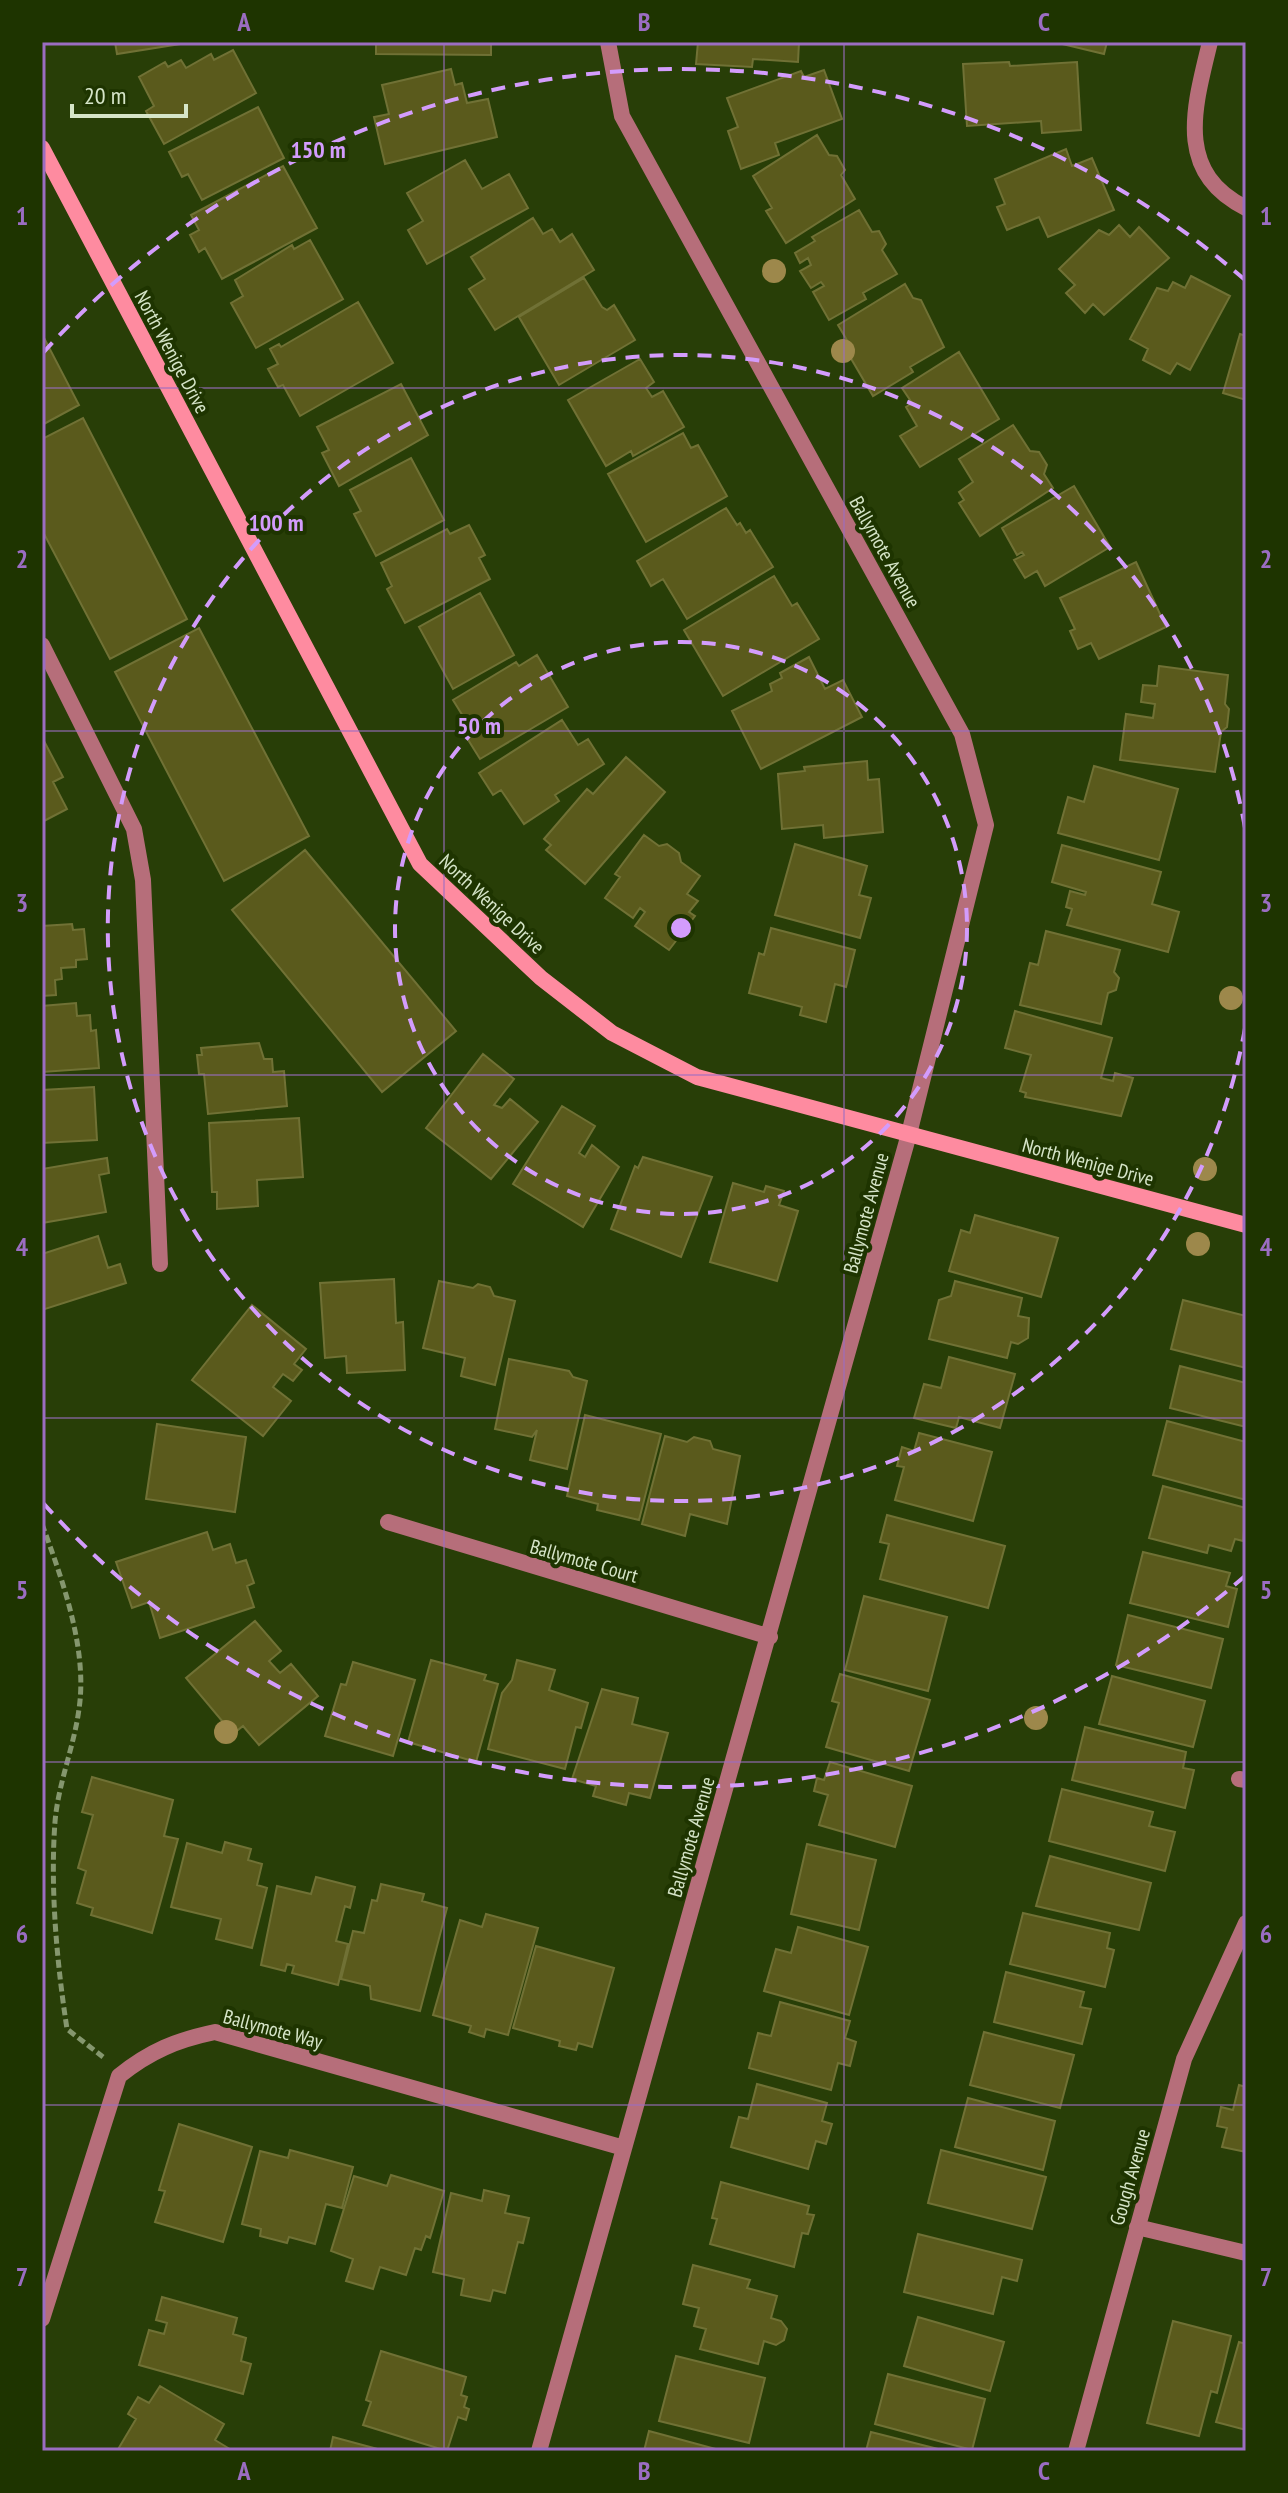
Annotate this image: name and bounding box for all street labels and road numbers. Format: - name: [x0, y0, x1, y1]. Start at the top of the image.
- street label: North Wenige Drive: [129, 286, 215, 418]
- street label: Ballymote Avenue: [844, 492, 926, 612]
- street label: North Wenige Drive: [434, 848, 550, 960]
- street label: North Wenige Drive: [1019, 1132, 1157, 1192]
- street label: Ballymote Avenue: [837, 1150, 895, 1276]
- street label: Ballymote Court: [527, 1533, 641, 1589]
- street label: Ballymote Avenue: [661, 1774, 721, 1900]
- street label: Ballymote Way: [221, 2003, 326, 2055]
- street label: Gough Avenue: [1104, 2126, 1156, 2228]

